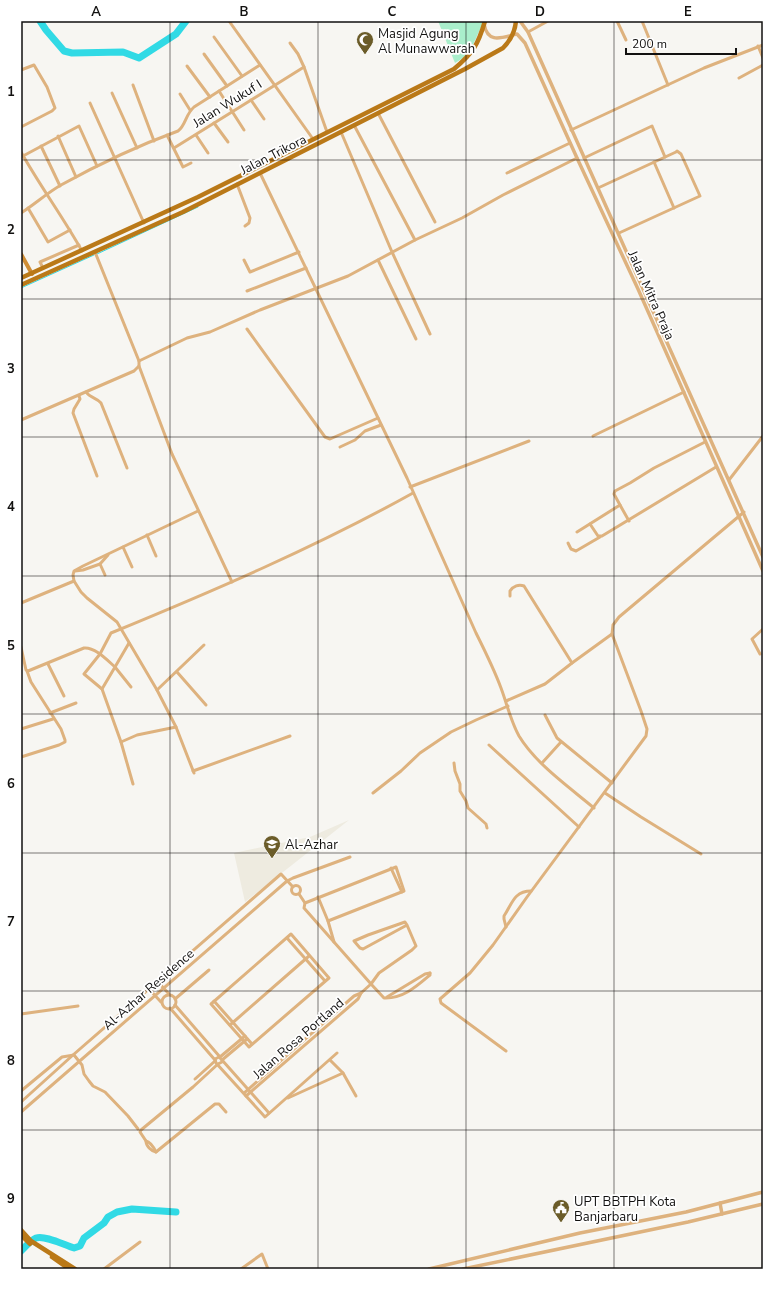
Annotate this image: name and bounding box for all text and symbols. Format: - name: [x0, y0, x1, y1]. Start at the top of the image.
- text: A: [91, 3, 101, 21]
- text: B: [240, 3, 249, 21]
- text: C: [388, 3, 397, 21]
- text: D: [535, 3, 545, 21]
- text: E: [684, 3, 692, 21]
- place label: Masjid Agung Al Munawwarah: [378, 25, 475, 58]
- mosque icon: Masjid Agung Al Munawwarah: [355, 30, 375, 55]
- scale bar: [626, 30, 736, 56]
- text: 200 m: [632, 36, 667, 52]
- street label: Jalan Wukuf I: [189, 75, 266, 133]
- text: 1: [7, 83, 15, 101]
- street label: Jalan Trikora: [236, 130, 310, 180]
- text: 2: [7, 221, 15, 239]
- street label: Jalan Mitra Praja: [623, 247, 679, 343]
- text: 3: [7, 360, 15, 378]
- text: 4: [7, 498, 15, 516]
- text: 5: [7, 637, 15, 655]
- text: 6: [7, 775, 15, 793]
- school or university icon: Al-Azhar: [262, 834, 282, 859]
- place label: Al-Azhar: [285, 836, 338, 854]
- text: 7: [7, 913, 15, 931]
- street label: Al-Azhar Residence: [99, 945, 198, 1034]
- street label: Jalan Rosa Portland: [249, 994, 348, 1084]
- text: 8: [7, 1052, 15, 1070]
- text: 9: [7, 1190, 15, 1208]
- place label: UPT BBTPH Kota Banjarbaru: [574, 1193, 676, 1226]
- public building icon: UPT BBTPH Kota Banjarbaru: [551, 1198, 571, 1223]

